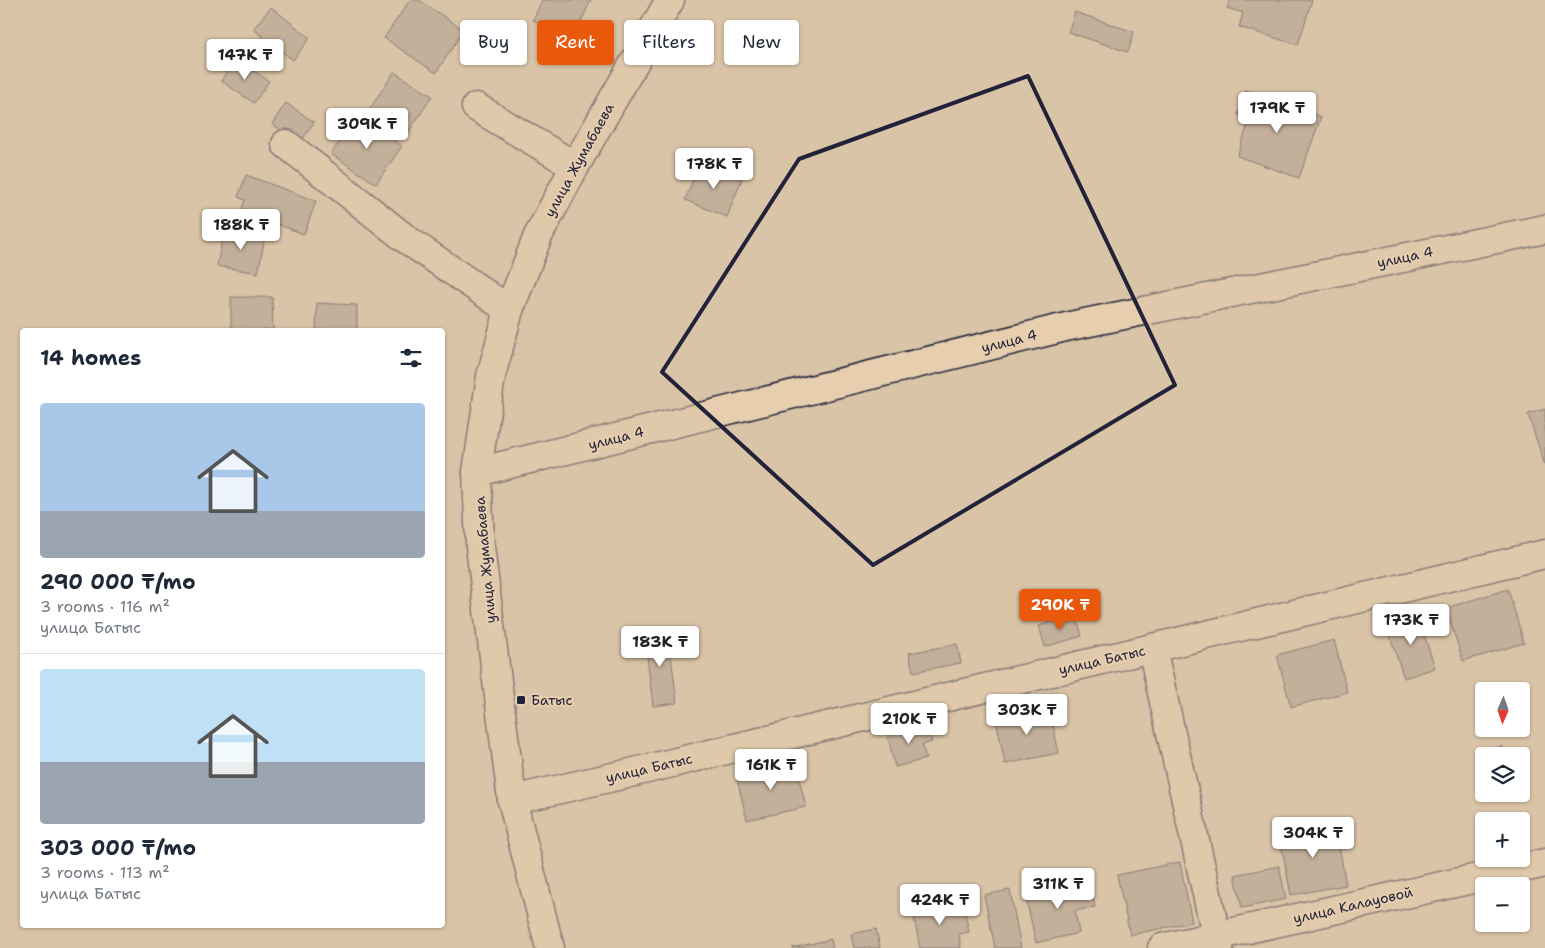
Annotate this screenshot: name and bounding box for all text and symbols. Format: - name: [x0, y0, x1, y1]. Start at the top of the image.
- chip: Buy: [460, 20, 527, 65]
- chip: Rent: [537, 20, 614, 65]
- chip: Filters: [624, 20, 714, 65]
- chip: New: [724, 20, 799, 65]
- pin: 147K ₸: [204, 38, 286, 81]
- text: 147K ₸: [217, 44, 273, 65]
- pin: 179K ₸: [1236, 92, 1318, 134]
- text: 179K ₸: [1249, 97, 1305, 118]
- street label: улица Жумабаева: [540, 100, 618, 220]
- pin: 309K ₸: [326, 108, 408, 150]
- text: 309K ₸: [337, 113, 397, 134]
- pin: 178K ₸: [673, 148, 755, 190]
- text: 178K ₸: [686, 153, 742, 174]
- pin: 188K ₸: [200, 208, 282, 251]
- text: 188K ₸: [213, 214, 269, 235]
- street label: улица 4: [1375, 242, 1435, 272]
- street label: улица 4: [979, 325, 1039, 357]
- text: 14 homes: [40, 344, 141, 372]
- icon: filters: [397, 344, 425, 372]
- street label: улица 4: [586, 422, 646, 454]
- icon: home: [188, 436, 278, 526]
- street label: улица Жумабаева: [470, 495, 500, 624]
- text: 290 000 ₸/mo: [40, 568, 196, 596]
- pin: 290K ₸: [1019, 588, 1101, 631]
- text: 290K ₸: [1030, 594, 1090, 615]
- text: 3 rooms · 116 m²: [40, 596, 170, 617]
- pin: 173K ₸: [1370, 604, 1452, 646]
- text: 173K ₸: [1383, 609, 1439, 630]
- text: улица Батыс: [40, 617, 141, 638]
- pin: 183K ₸: [619, 626, 701, 668]
- text: 183K ₸: [632, 631, 688, 652]
- street label: улица Батыс: [1057, 641, 1147, 679]
- north arrow: [1475, 682, 1530, 738]
- map controls: [1475, 682, 1530, 932]
- place label: Батыс: [531, 691, 572, 709]
- marker: Батыс: [515, 694, 527, 706]
- pin: 303K ₸: [986, 694, 1068, 736]
- text: 303K ₸: [997, 699, 1057, 720]
- icon: home: [188, 701, 278, 791]
- pin: 210K ₸: [868, 702, 950, 745]
- text: 210K ₸: [882, 708, 936, 729]
- button: layers: [1475, 747, 1530, 802]
- pin: 161K ₸: [730, 748, 812, 791]
- street label: улица Батыс: [604, 749, 694, 787]
- text: 161K ₸: [746, 754, 796, 775]
- button: +: [1475, 812, 1530, 867]
- pin: 304K ₸: [1272, 816, 1354, 859]
- text: 304K ₸: [1283, 822, 1343, 843]
- text: 303 000 ₸/mo: [40, 834, 196, 862]
- text: 3 rooms · 113 m²: [40, 862, 170, 883]
- pin: 311K ₸: [1017, 868, 1099, 910]
- text: 311K ₸: [1033, 873, 1084, 894]
- button: −: [1475, 877, 1530, 932]
- street label: улица Калауовой: [1291, 882, 1415, 928]
- text: улица Батыс: [40, 883, 141, 904]
- pin: 424K ₸: [899, 884, 981, 926]
- text: 424K ₸: [911, 889, 969, 910]

